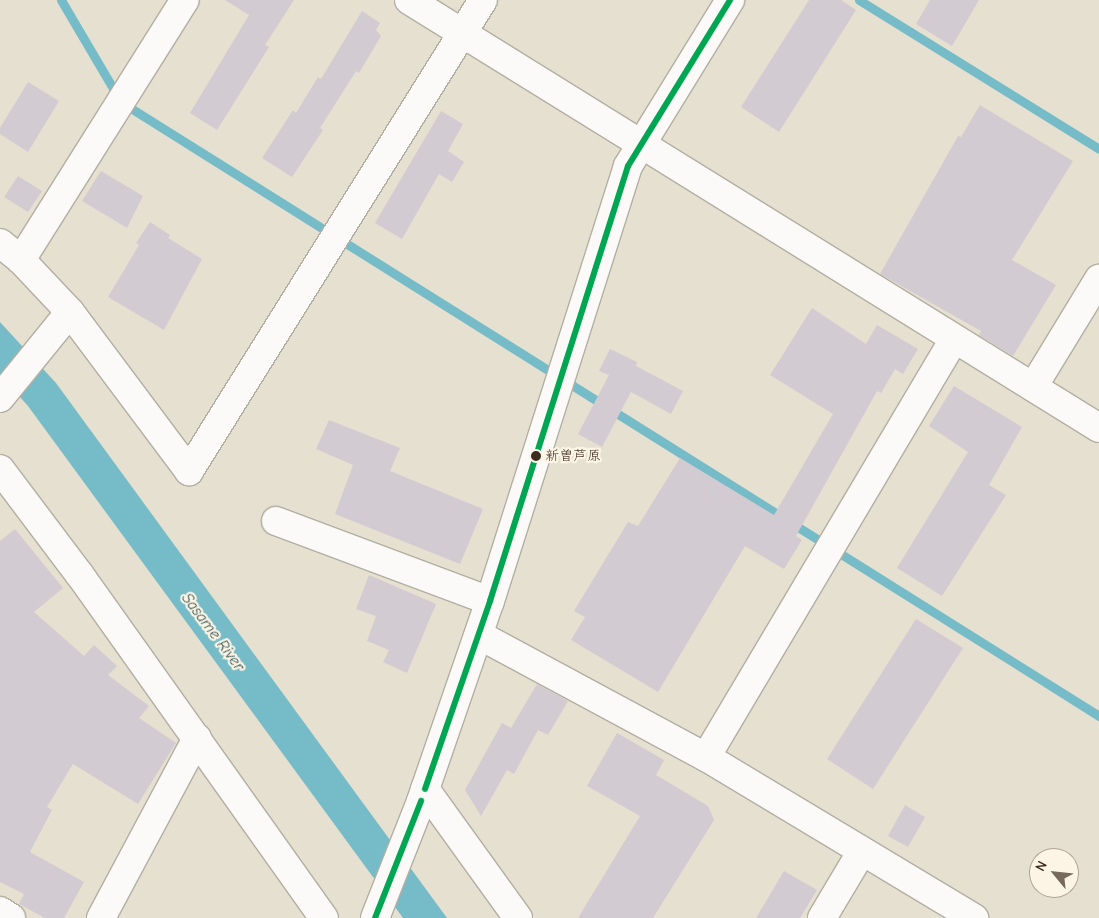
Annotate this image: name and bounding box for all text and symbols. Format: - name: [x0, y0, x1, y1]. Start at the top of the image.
- place label: 新曽芦原: [545, 448, 601, 464]
- marker: 新曽芦原: [531, 451, 541, 461]
- water label: Sasame River: [177, 589, 249, 675]
- north arrow: [1029, 848, 1079, 898]
- text: N: [1032, 858, 1051, 874]

